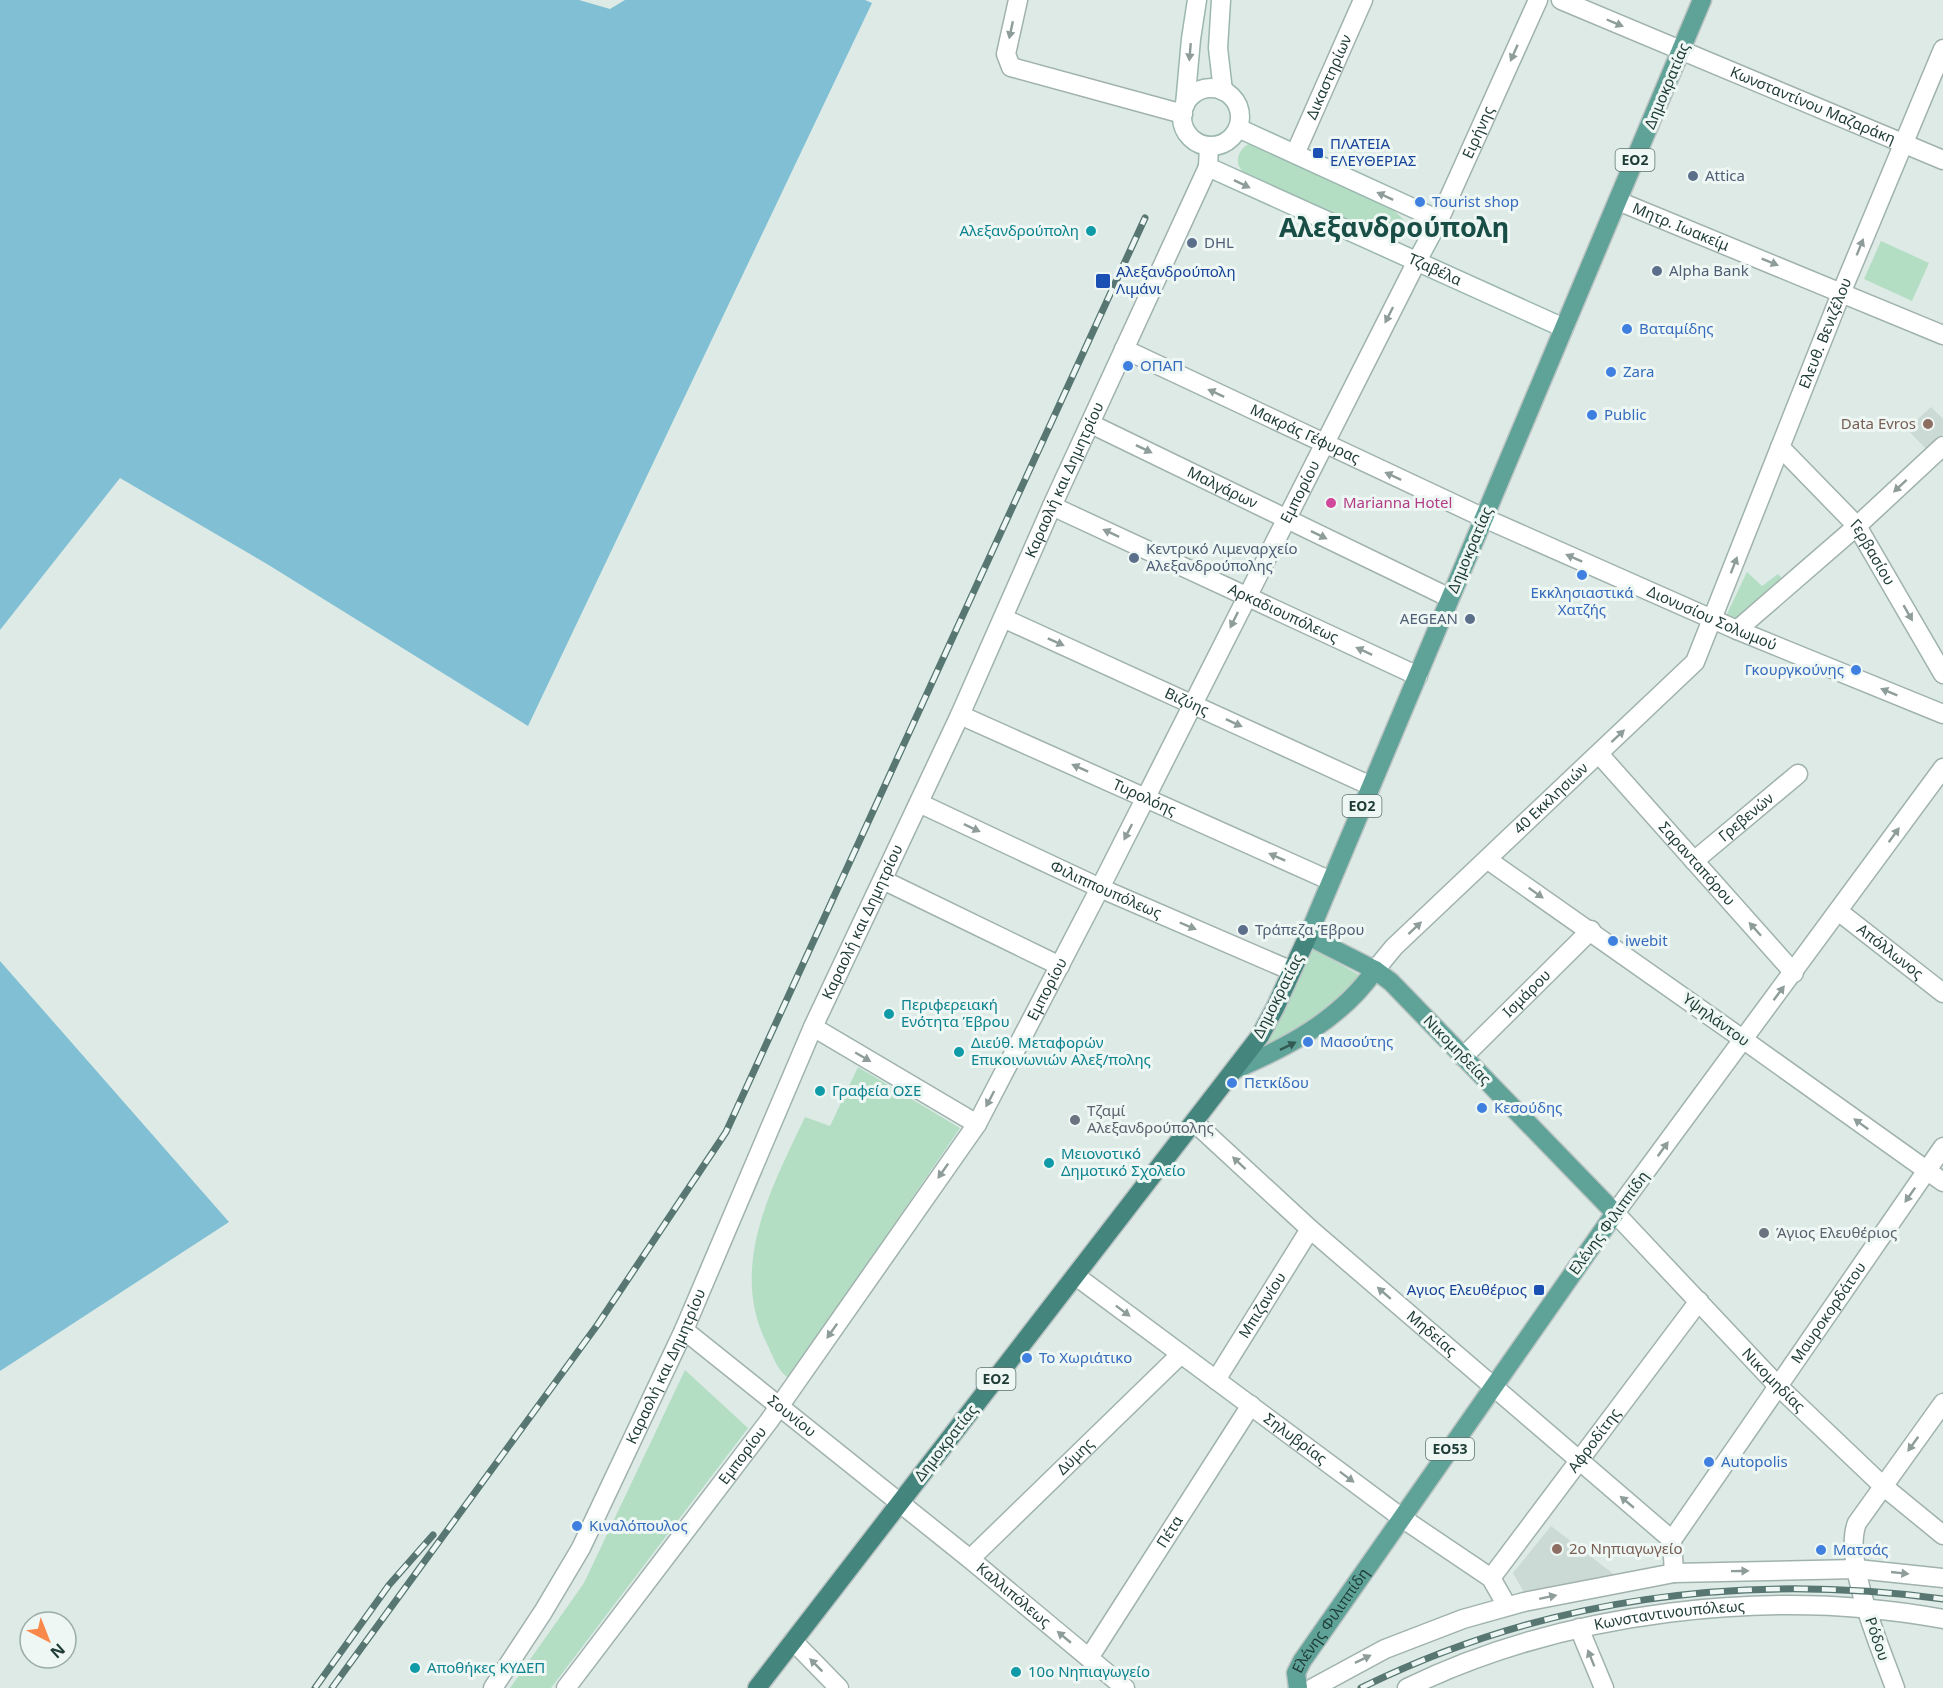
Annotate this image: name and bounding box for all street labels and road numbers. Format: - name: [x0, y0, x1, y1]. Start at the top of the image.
- street label: Δικαστηρίων: [1301, 31, 1356, 122]
- street label: Δημοκρατίας: [1639, 39, 1693, 132]
- street label: Κωνσταντίνου Μαζαράκη: [1727, 61, 1899, 148]
- street label: Ειρήνης: [1457, 103, 1498, 161]
- road number: ΕΟ2: [1616, 149, 1654, 171]
- street label: Μητρ. Ιωακείμ: [1630, 197, 1733, 255]
- street label: Τζαβέλα: [1405, 248, 1466, 290]
- street label: Ελευθ. Βενιζέλου: [1793, 274, 1856, 391]
- street label: Καραολή και Δημητρίου: [1020, 398, 1108, 561]
- street label: Μακράς Γέφυρας: [1247, 399, 1364, 467]
- street label: Εμπορίου: [1275, 457, 1324, 526]
- street label: Μαλγάρων: [1184, 461, 1262, 512]
- street label: Δημοκρατίας: [1442, 503, 1496, 596]
- street label: Γερβασίου: [1847, 514, 1900, 589]
- street label: Αρκαδιουπόλεως: [1225, 578, 1342, 647]
- street label: Διονυσίου Σολωμού: [1644, 580, 1780, 654]
- street label: Βιζύης: [1162, 682, 1213, 720]
- street label: 40 Εκκλησιών: [1509, 757, 1592, 838]
- street label: Τυρολόης: [1110, 774, 1180, 820]
- street label: Γρεβενών: [1714, 788, 1777, 845]
- road number: ΕΟ2: [1342, 795, 1382, 817]
- street label: Σαρανταπόρου: [1655, 817, 1740, 909]
- street label: Καραολή και Δημητρίου: [817, 841, 907, 1002]
- street label: Φιλιππουπόλεως: [1047, 855, 1165, 922]
- street label: Απόλλωνος: [1853, 919, 1928, 983]
- street label: Δημοκρατίας: [1247, 950, 1307, 1041]
- street label: Εμπορίου: [1022, 954, 1071, 1024]
- street label: Ισμάρου: [1498, 965, 1555, 1021]
- street label: Υψηλάντου: [1679, 988, 1754, 1050]
- street label: Νικομηδείας: [1420, 1010, 1496, 1088]
- street label: Ελένης Φιλιππίδη: [1564, 1167, 1653, 1278]
- street label: Μαυροκορδάτου: [1786, 1258, 1870, 1367]
- street label: Μπιζανίου: [1234, 1268, 1290, 1342]
- street label: Καραολή και Δημητρίου: [621, 1285, 710, 1447]
- street label: Μηδείας: [1403, 1306, 1461, 1360]
- street label: Νικομηδίας: [1738, 1343, 1810, 1416]
- road number: ΕΟ2: [976, 1368, 1016, 1390]
- street label: Σουνίου: [764, 1390, 821, 1441]
- street label: Δημοκρατίας: [909, 1400, 981, 1485]
- street label: Αφροδίτης: [1563, 1404, 1624, 1476]
- street label: Σηλυβρίας: [1260, 1408, 1331, 1468]
- street label: Εμπορίου: [713, 1422, 770, 1488]
- street label: Δύμης: [1052, 1433, 1098, 1478]
- road number: ΕΟ53: [1426, 1438, 1474, 1460]
- street label: Πέτα: [1151, 1511, 1187, 1551]
- street label: Καλλιπόλεως: [973, 1558, 1056, 1631]
- street label: Ελένης Φιλιππίδη: [1287, 1563, 1373, 1676]
- street label: Κωνσταντινουπόλεως: [1592, 1595, 1745, 1634]
- street label: Ρόδου: [1861, 1614, 1895, 1663]

